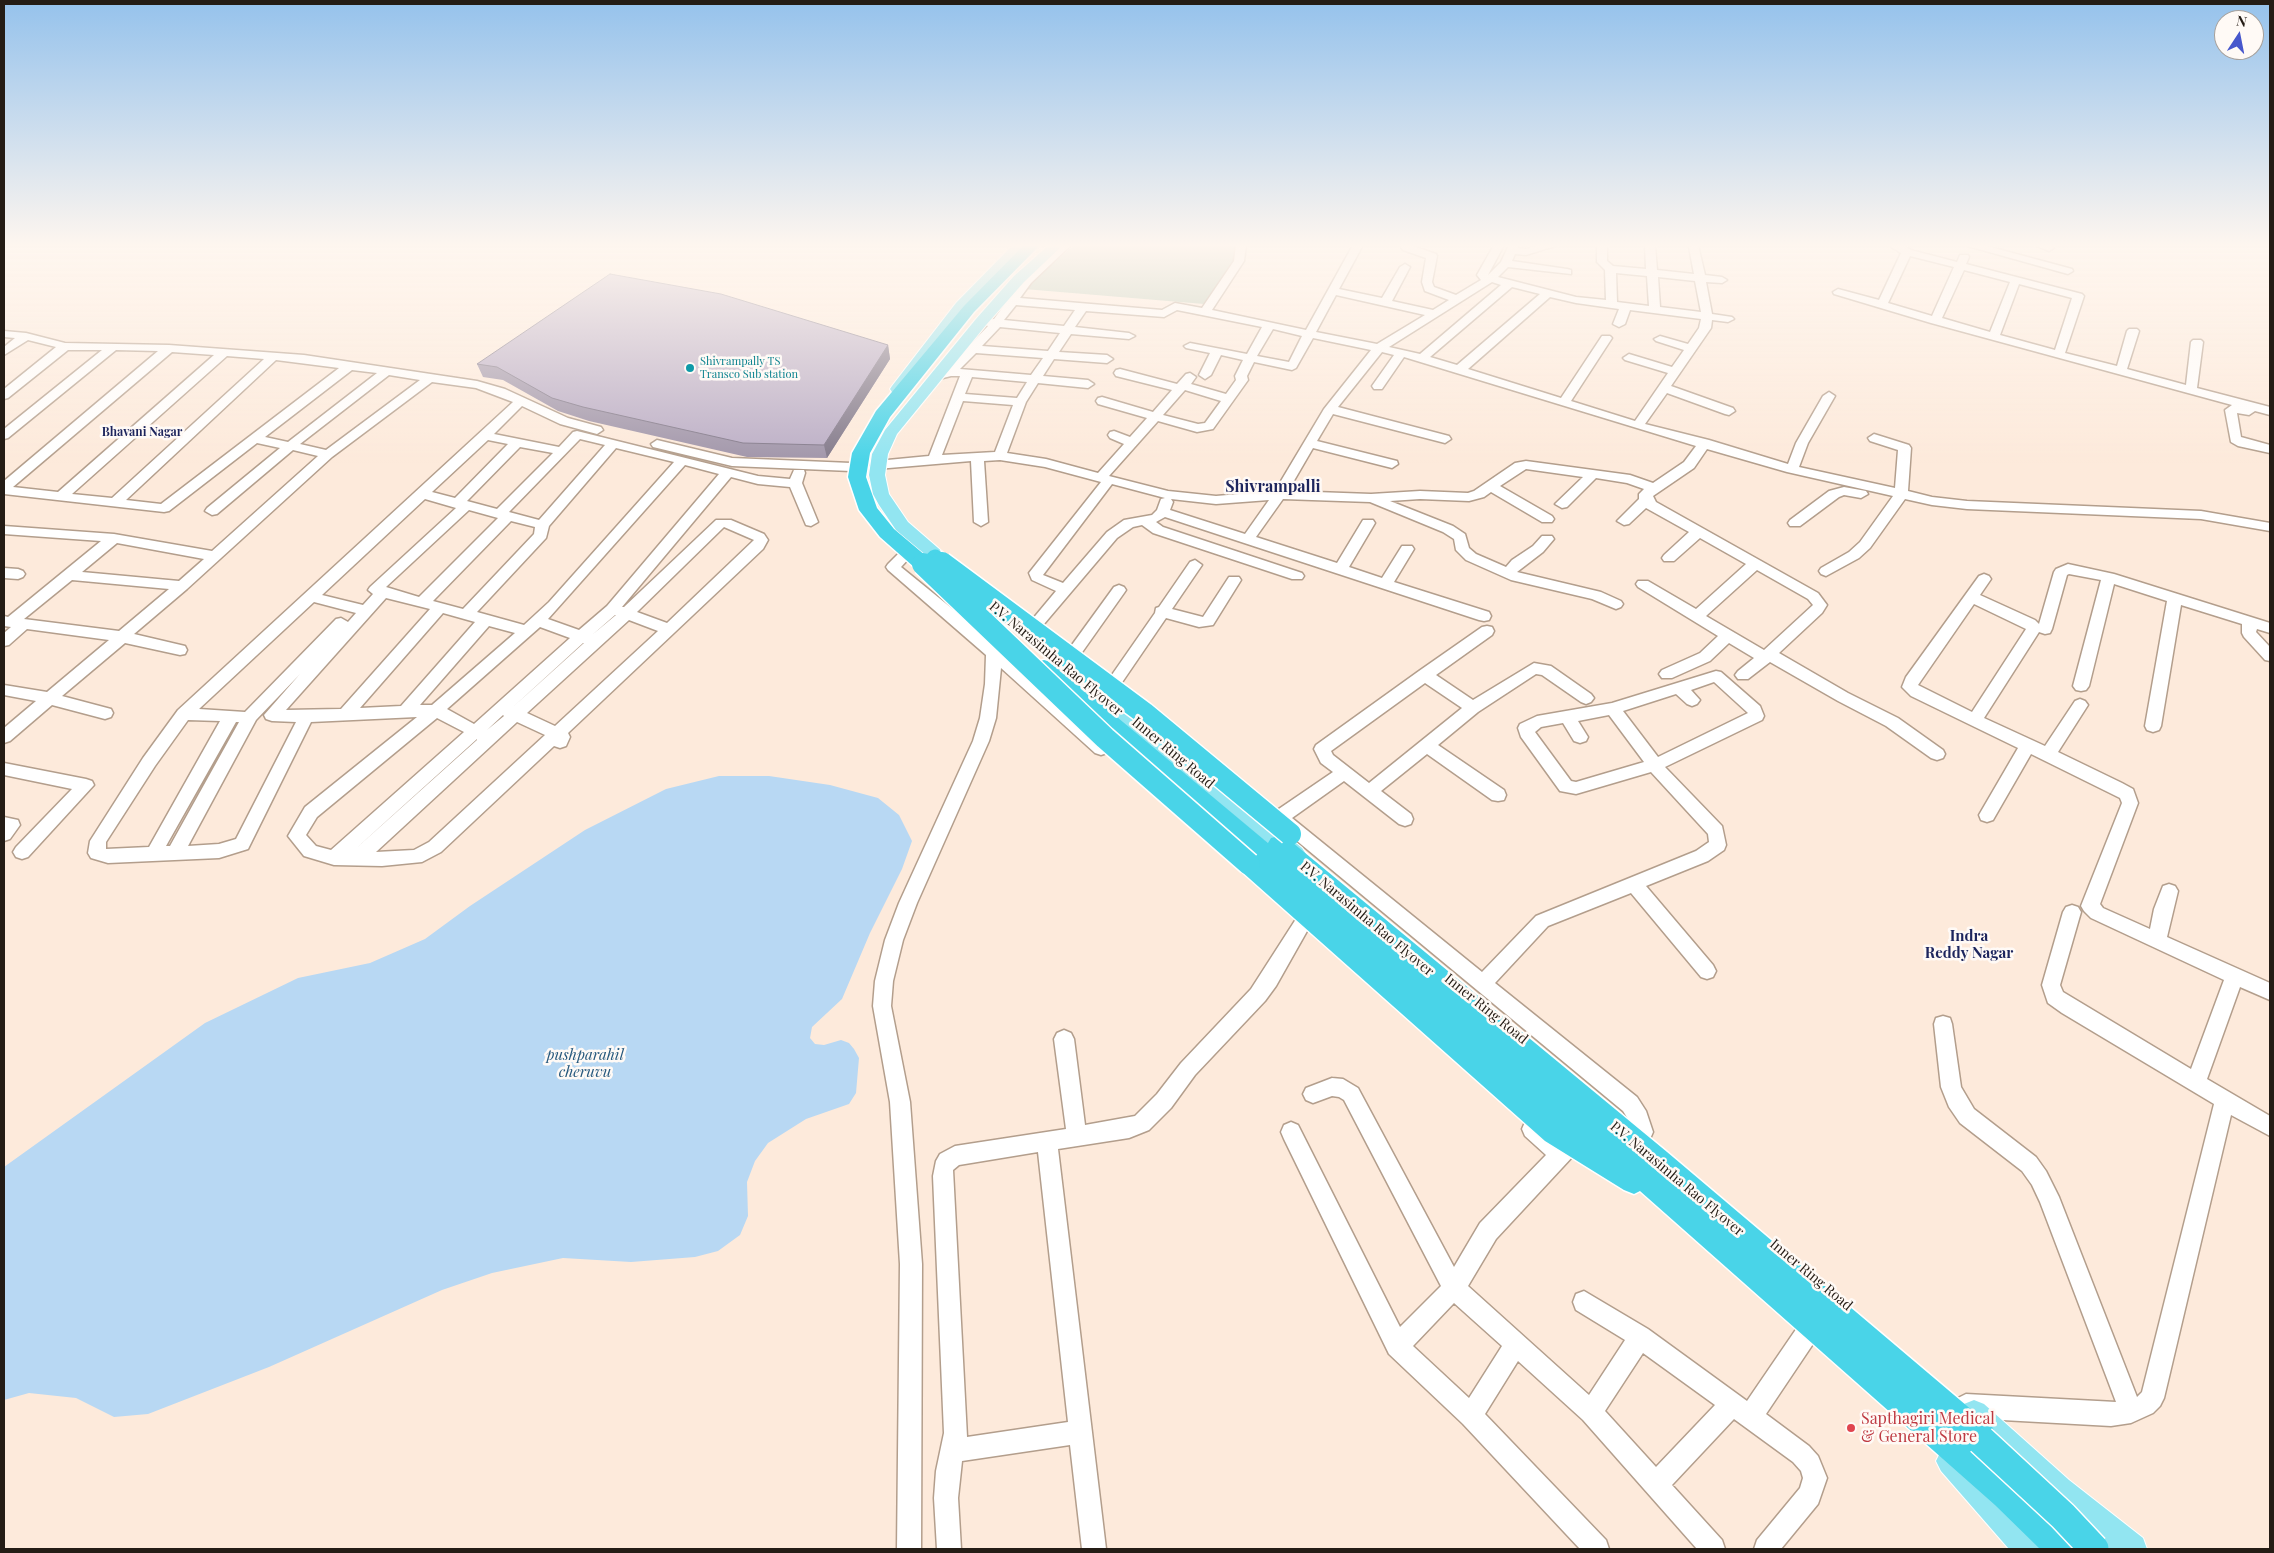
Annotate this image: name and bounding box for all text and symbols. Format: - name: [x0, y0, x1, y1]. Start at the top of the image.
- north arrow: [2214, 10, 2264, 60]
- text: N: [2235, 10, 2249, 31]
- place label: Shivrampally TS Transco Sub station: [700, 355, 798, 381]
- marker: Shivrampally TS Transco Sub station: [684, 362, 696, 374]
- district label: Bhavani Nagar: [102, 425, 182, 439]
- district label: Shivrampalli: [1225, 477, 1321, 497]
- street label: P.V. Narasimha Rao Flyover: [986, 598, 1126, 720]
- street label: Inner Ring Road: [1128, 714, 1218, 792]
- street label: P.V. Narasimha Rao Flyover: [1297, 858, 1437, 980]
- district label: Indra Reddy Nagar: [1925, 927, 2013, 962]
- street label: Inner Ring Road: [1441, 970, 1531, 1048]
- water label: pushparahil cheruvu: [546, 1046, 624, 1081]
- street label: P.V. Narasimha Rao Flyover: [1607, 1118, 1747, 1240]
- street label: Inner Ring Road: [1766, 1236, 1856, 1314]
- place label: Sapthagiri Medical & General Store: [1861, 1409, 1995, 1447]
- marker: Sapthagiri Medical & General Store: [1845, 1422, 1857, 1434]

